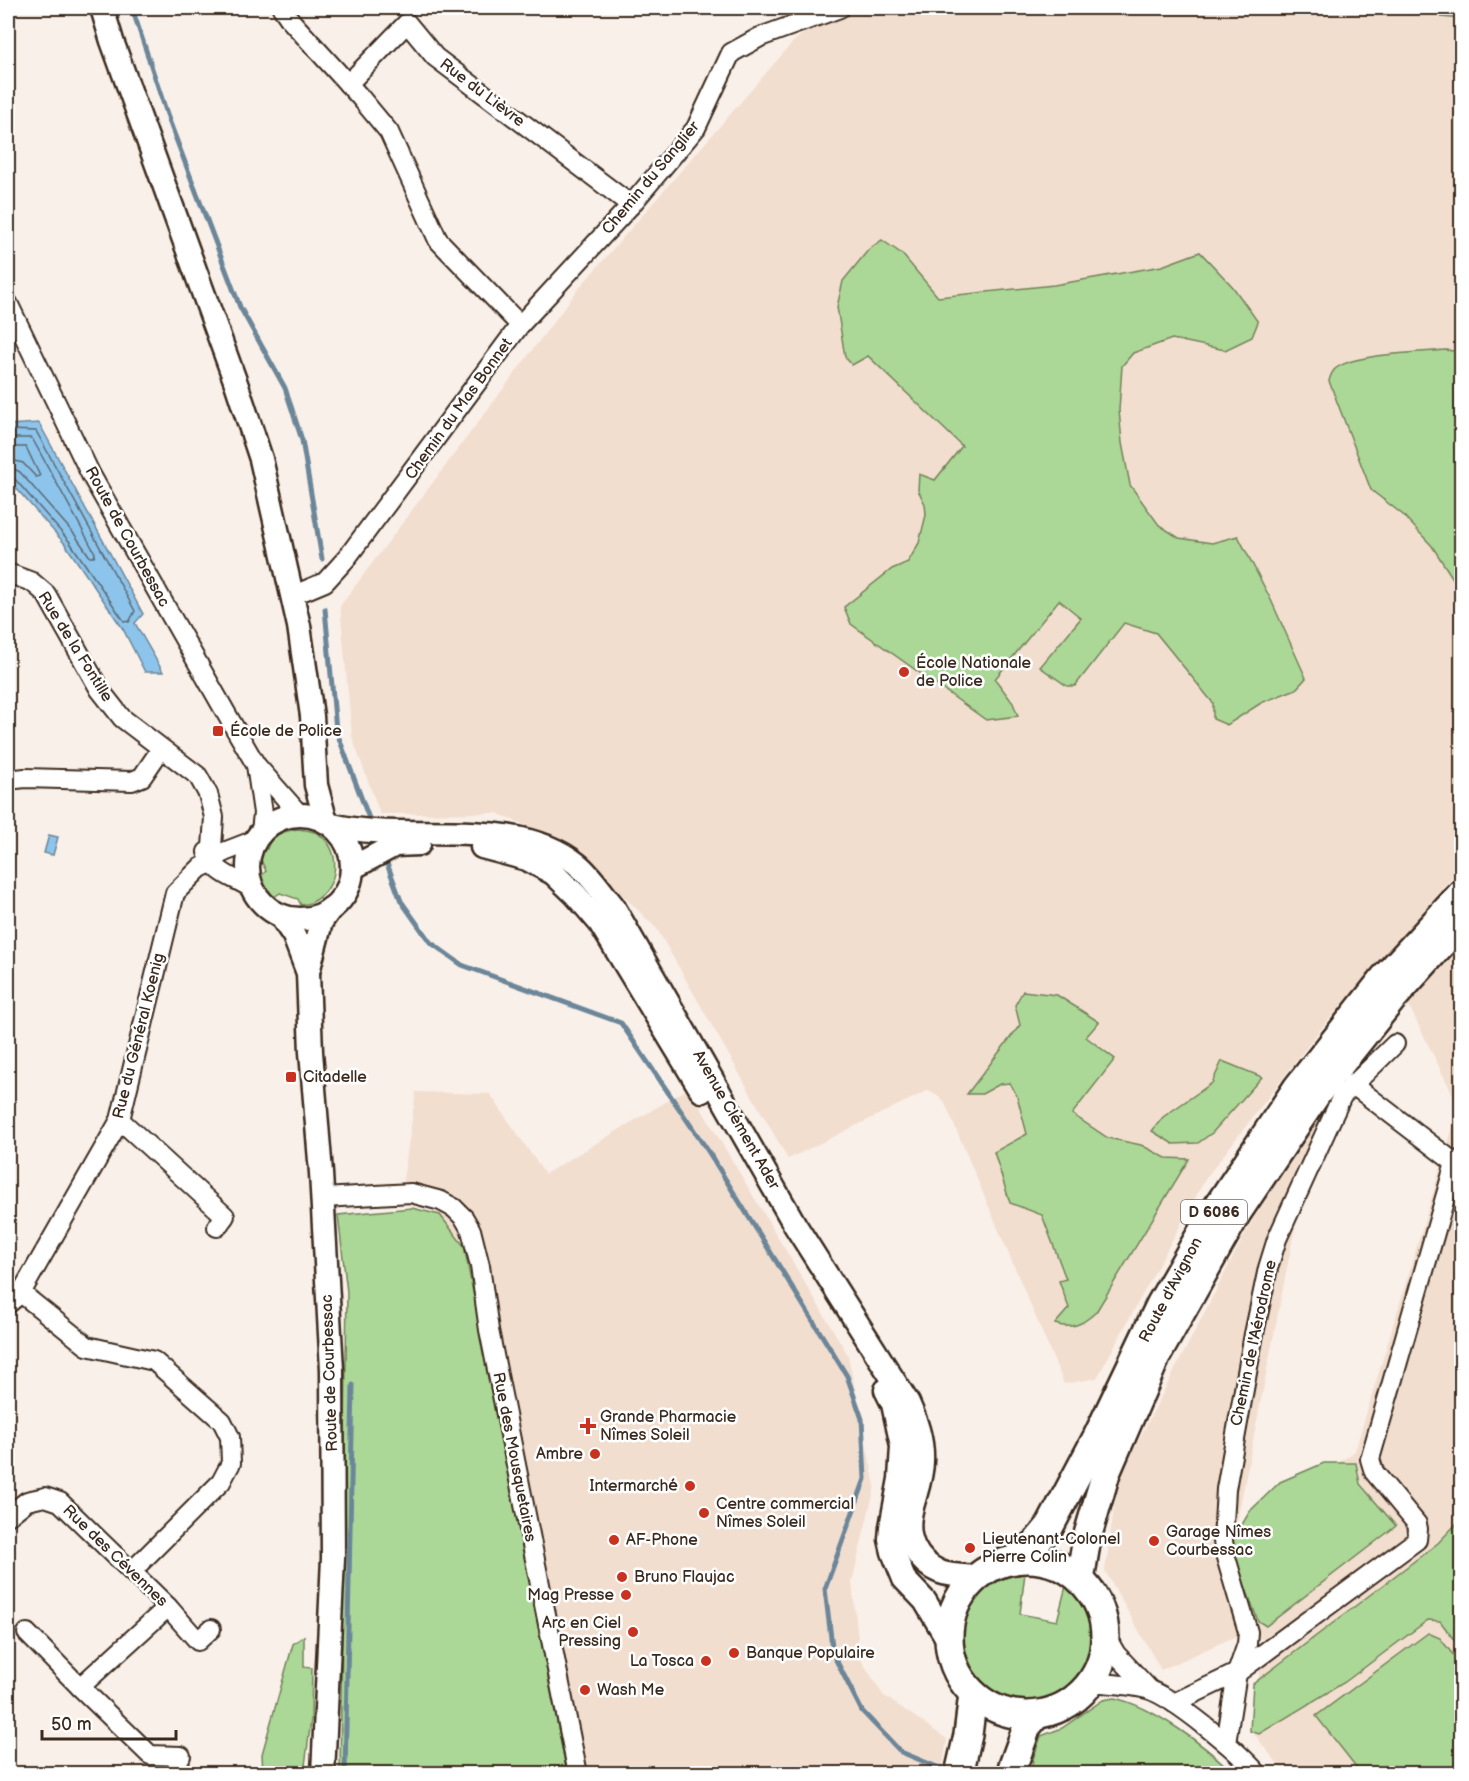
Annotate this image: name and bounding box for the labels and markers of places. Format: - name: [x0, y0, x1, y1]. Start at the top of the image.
- place label: École Nationale de Police: [916, 652, 1031, 691]
- marker: École Nationale de Police: [897, 665, 911, 679]
- place label: École de Police: [230, 720, 342, 741]
- marker: École de Police: [211, 724, 225, 738]
- place label: Citadelle: [303, 1068, 367, 1087]
- marker: Citadelle: [284, 1070, 298, 1084]
- place label: Grande Pharmacie Nîmes Soleil: [600, 1408, 737, 1445]
- marker: Grande Pharmacie Nîmes Soleil: [581, 1419, 595, 1433]
- place label: Ambre: [536, 1445, 584, 1464]
- marker: Ambre: [588, 1447, 602, 1461]
- place label: Intermarché: [590, 1477, 678, 1496]
- marker: Intermarché: [683, 1479, 697, 1493]
- place label: Centre commercial Nîmes Soleil: [716, 1495, 854, 1532]
- marker: Centre commercial Nîmes Soleil: [697, 1506, 711, 1520]
- place label: Garage Nîmes Courbessac: [1166, 1523, 1271, 1560]
- place label: Lieutenant-Colonel Pierre Colin: [982, 1530, 1120, 1567]
- place label: AF-Phone: [626, 1531, 698, 1550]
- marker: AF-Phone: [607, 1533, 621, 1547]
- marker: Garage Nîmes Courbessac: [1147, 1534, 1161, 1548]
- marker: Lieutenant-Colonel Pierre Colin: [963, 1541, 977, 1555]
- place label: Bruno Flaujac: [634, 1568, 734, 1587]
- marker: Bruno Flaujac: [615, 1570, 629, 1584]
- place label: Mag Presse: [527, 1586, 614, 1605]
- marker: Mag Presse: [619, 1588, 633, 1602]
- place label: Arc en Ciel Pressing: [542, 1614, 621, 1651]
- marker: Arc en Ciel Pressing: [626, 1625, 640, 1639]
- place label: Banque Populaire: [746, 1644, 875, 1663]
- marker: Banque Populaire: [727, 1646, 741, 1660]
- place label: La Tosca: [630, 1652, 694, 1671]
- marker: La Tosca: [699, 1654, 713, 1668]
- place label: Wash Me: [597, 1681, 665, 1700]
- marker: Wash Me: [578, 1683, 592, 1697]

